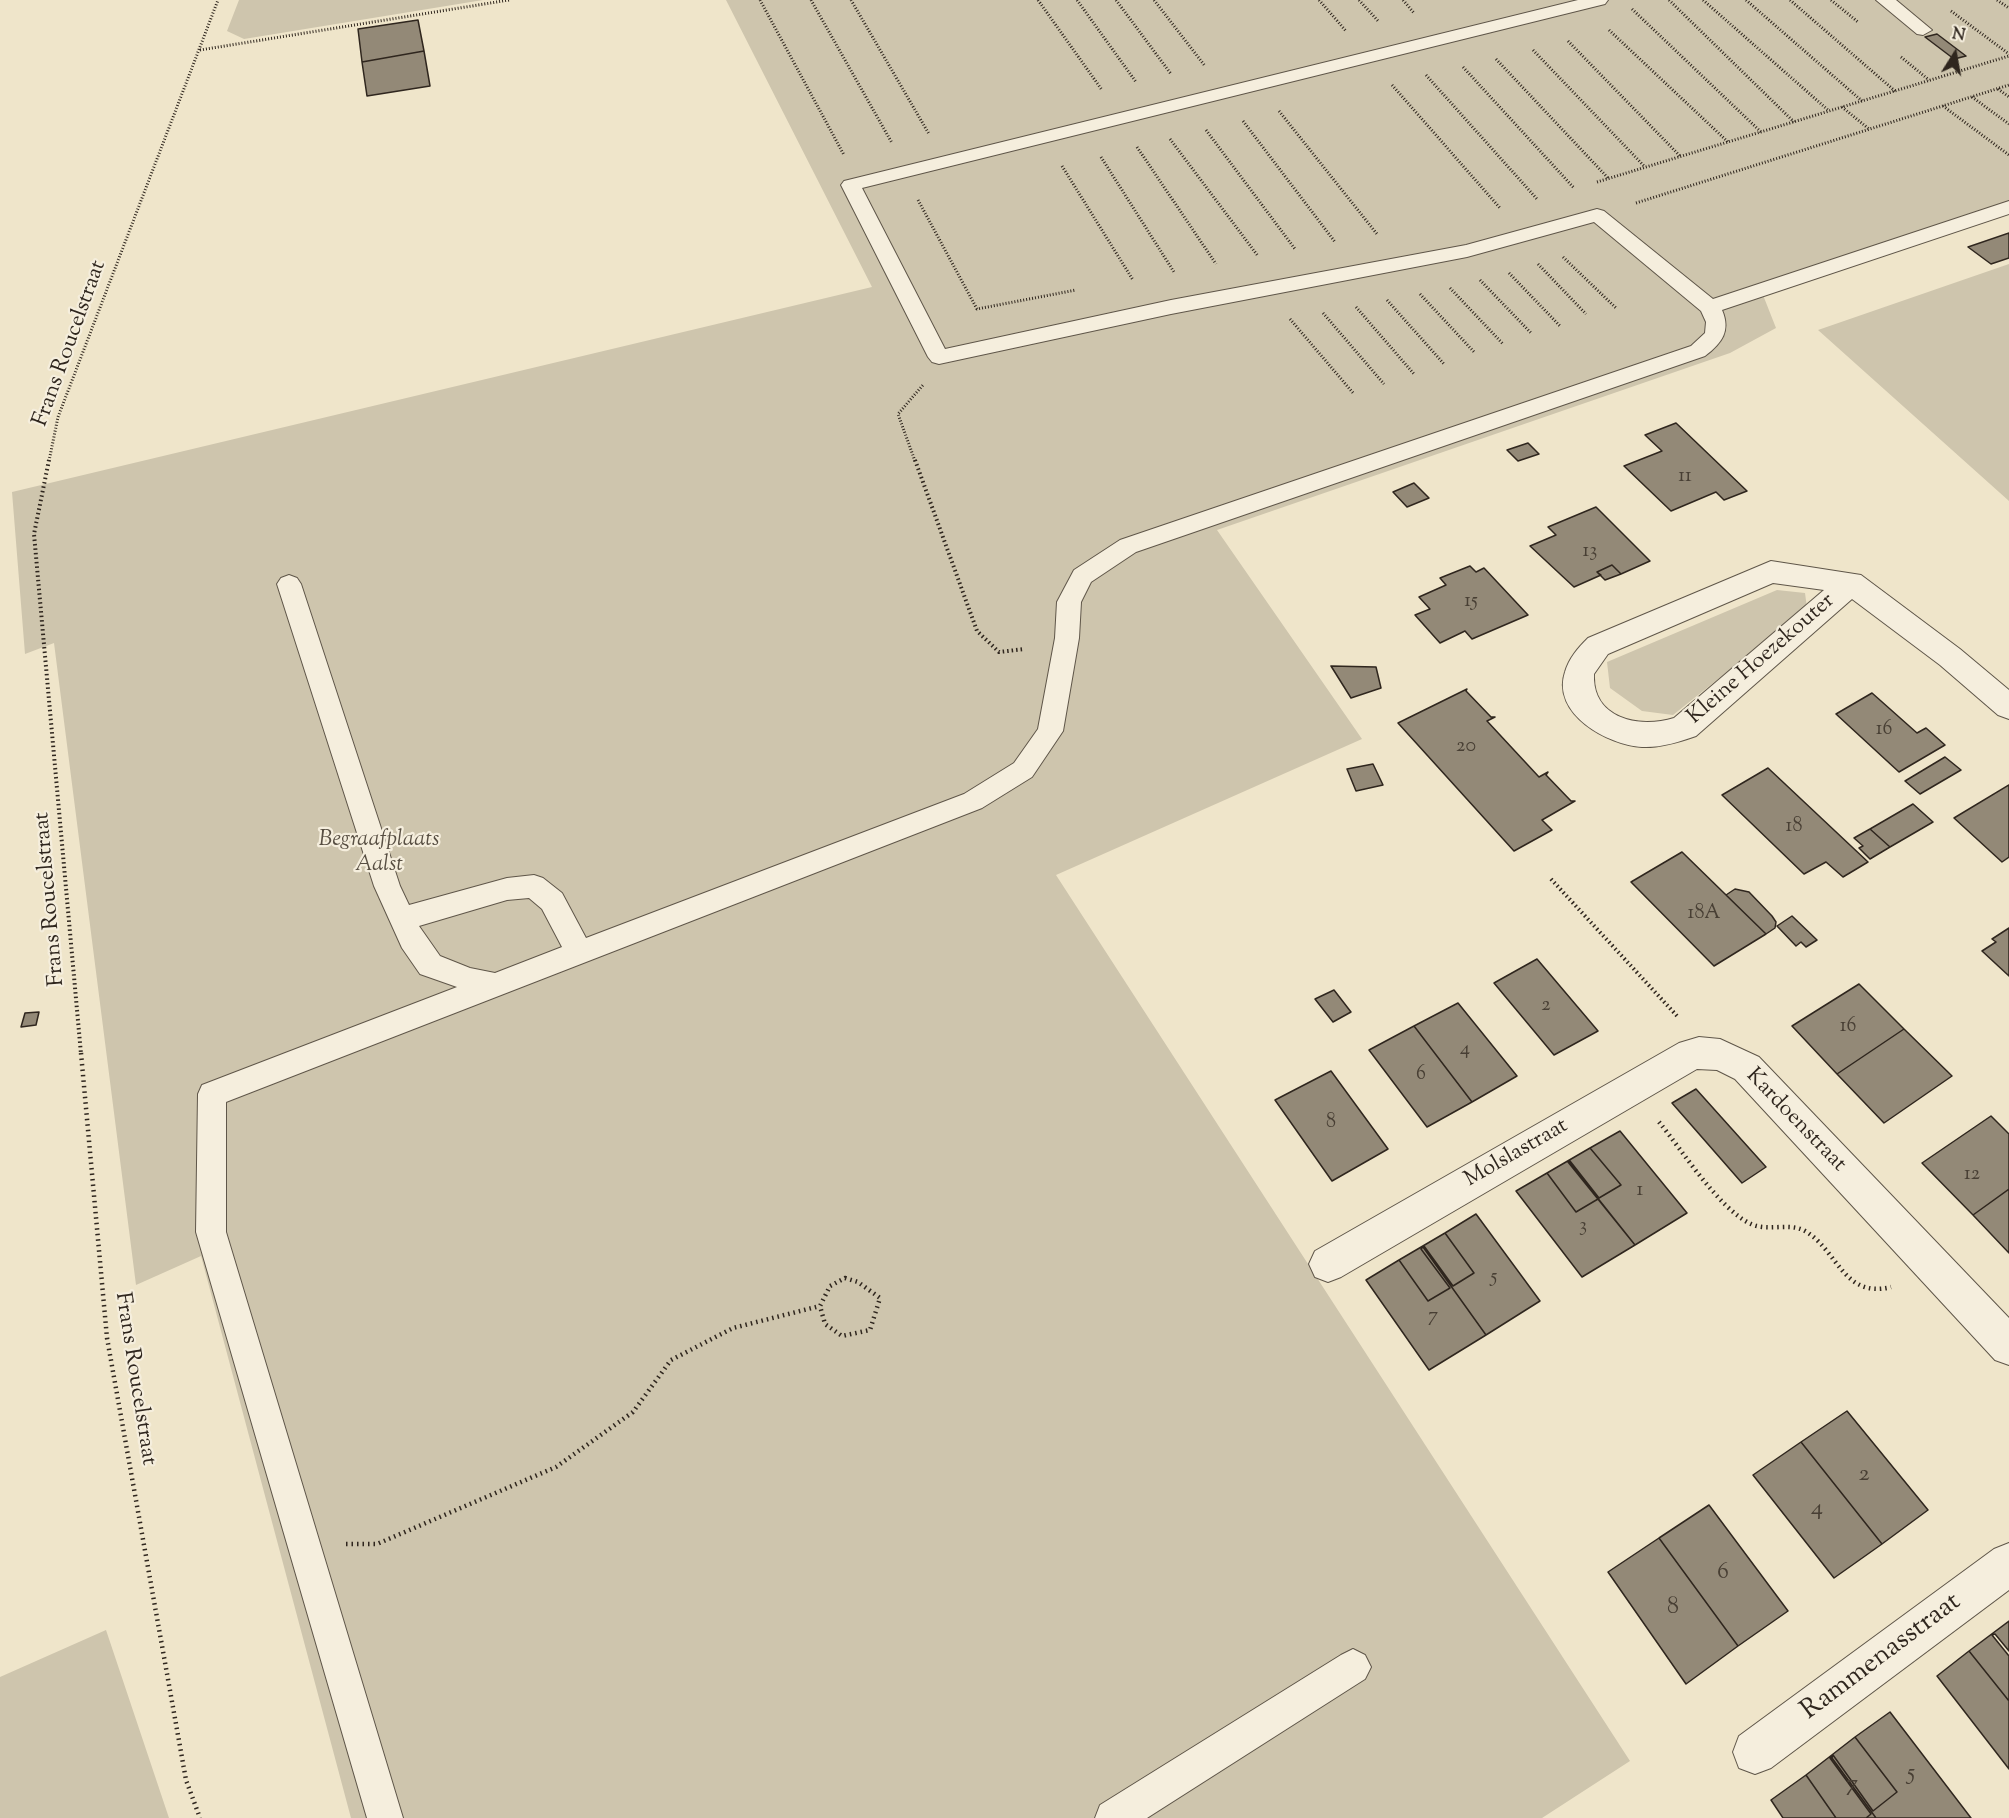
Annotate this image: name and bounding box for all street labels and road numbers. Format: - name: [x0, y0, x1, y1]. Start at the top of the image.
- street label: Frans Roucelstraat: [29, 257, 113, 431]
- street label: Kleine Hoezekouter: [1683, 589, 1841, 731]
- street label: Frans Roucelstraat: [30, 811, 72, 987]
- street label: Kardoenstraat: [1739, 1064, 1851, 1178]
- street label: Molslastraat: [1461, 1114, 1573, 1194]
- street label: Frans Roucelstraat: [107, 1291, 161, 1467]
- street label: Rammenasstraat: [1796, 1587, 1968, 1729]

